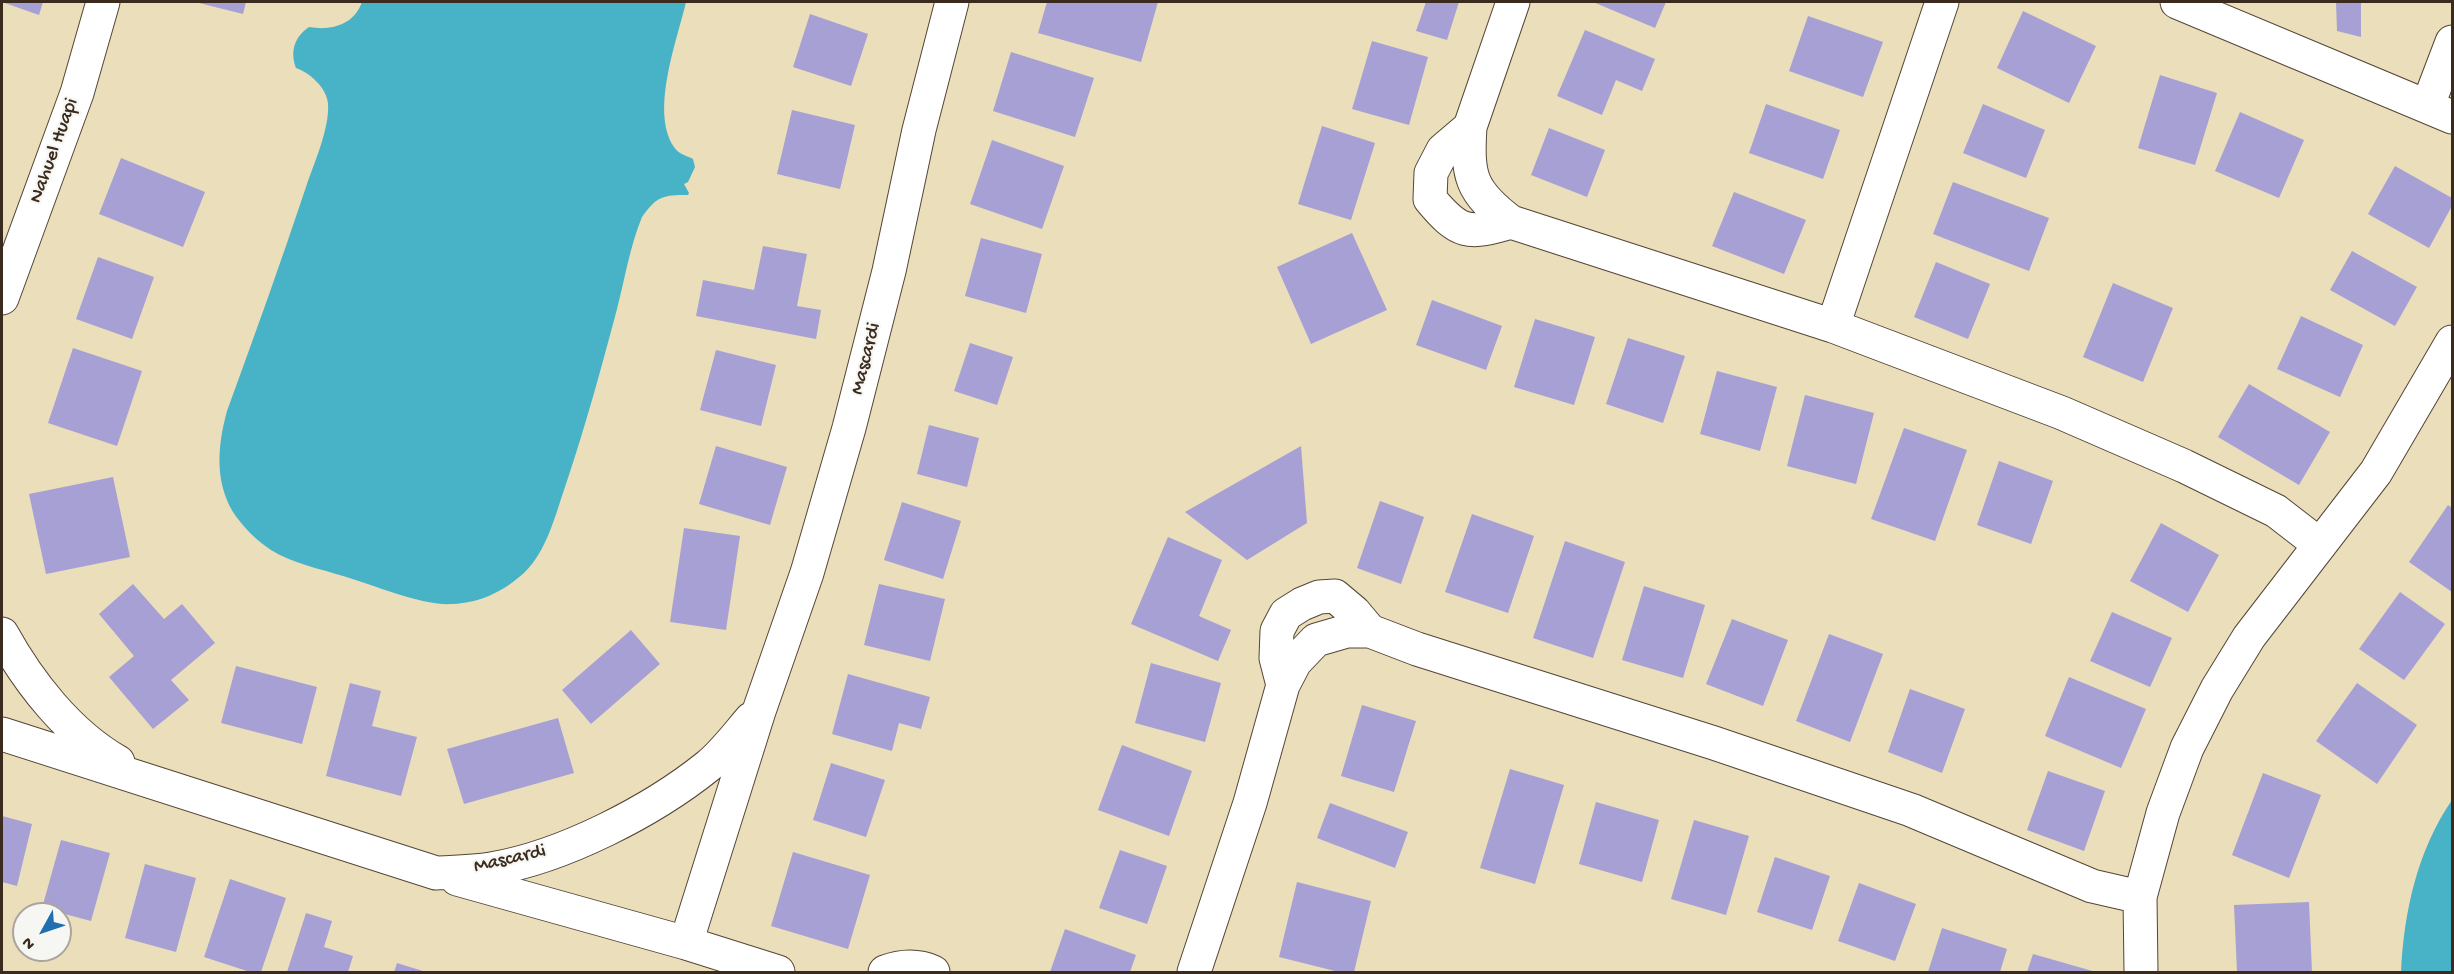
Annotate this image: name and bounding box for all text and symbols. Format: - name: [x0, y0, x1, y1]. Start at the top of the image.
- street label: Nahuel Huapi: [25, 95, 85, 207]
- street label: Mascardi: [846, 320, 888, 398]
- street label: Mascardi: [472, 840, 548, 880]
- north arrow: [12, 902, 72, 962]
- text: N: [19, 933, 40, 953]

